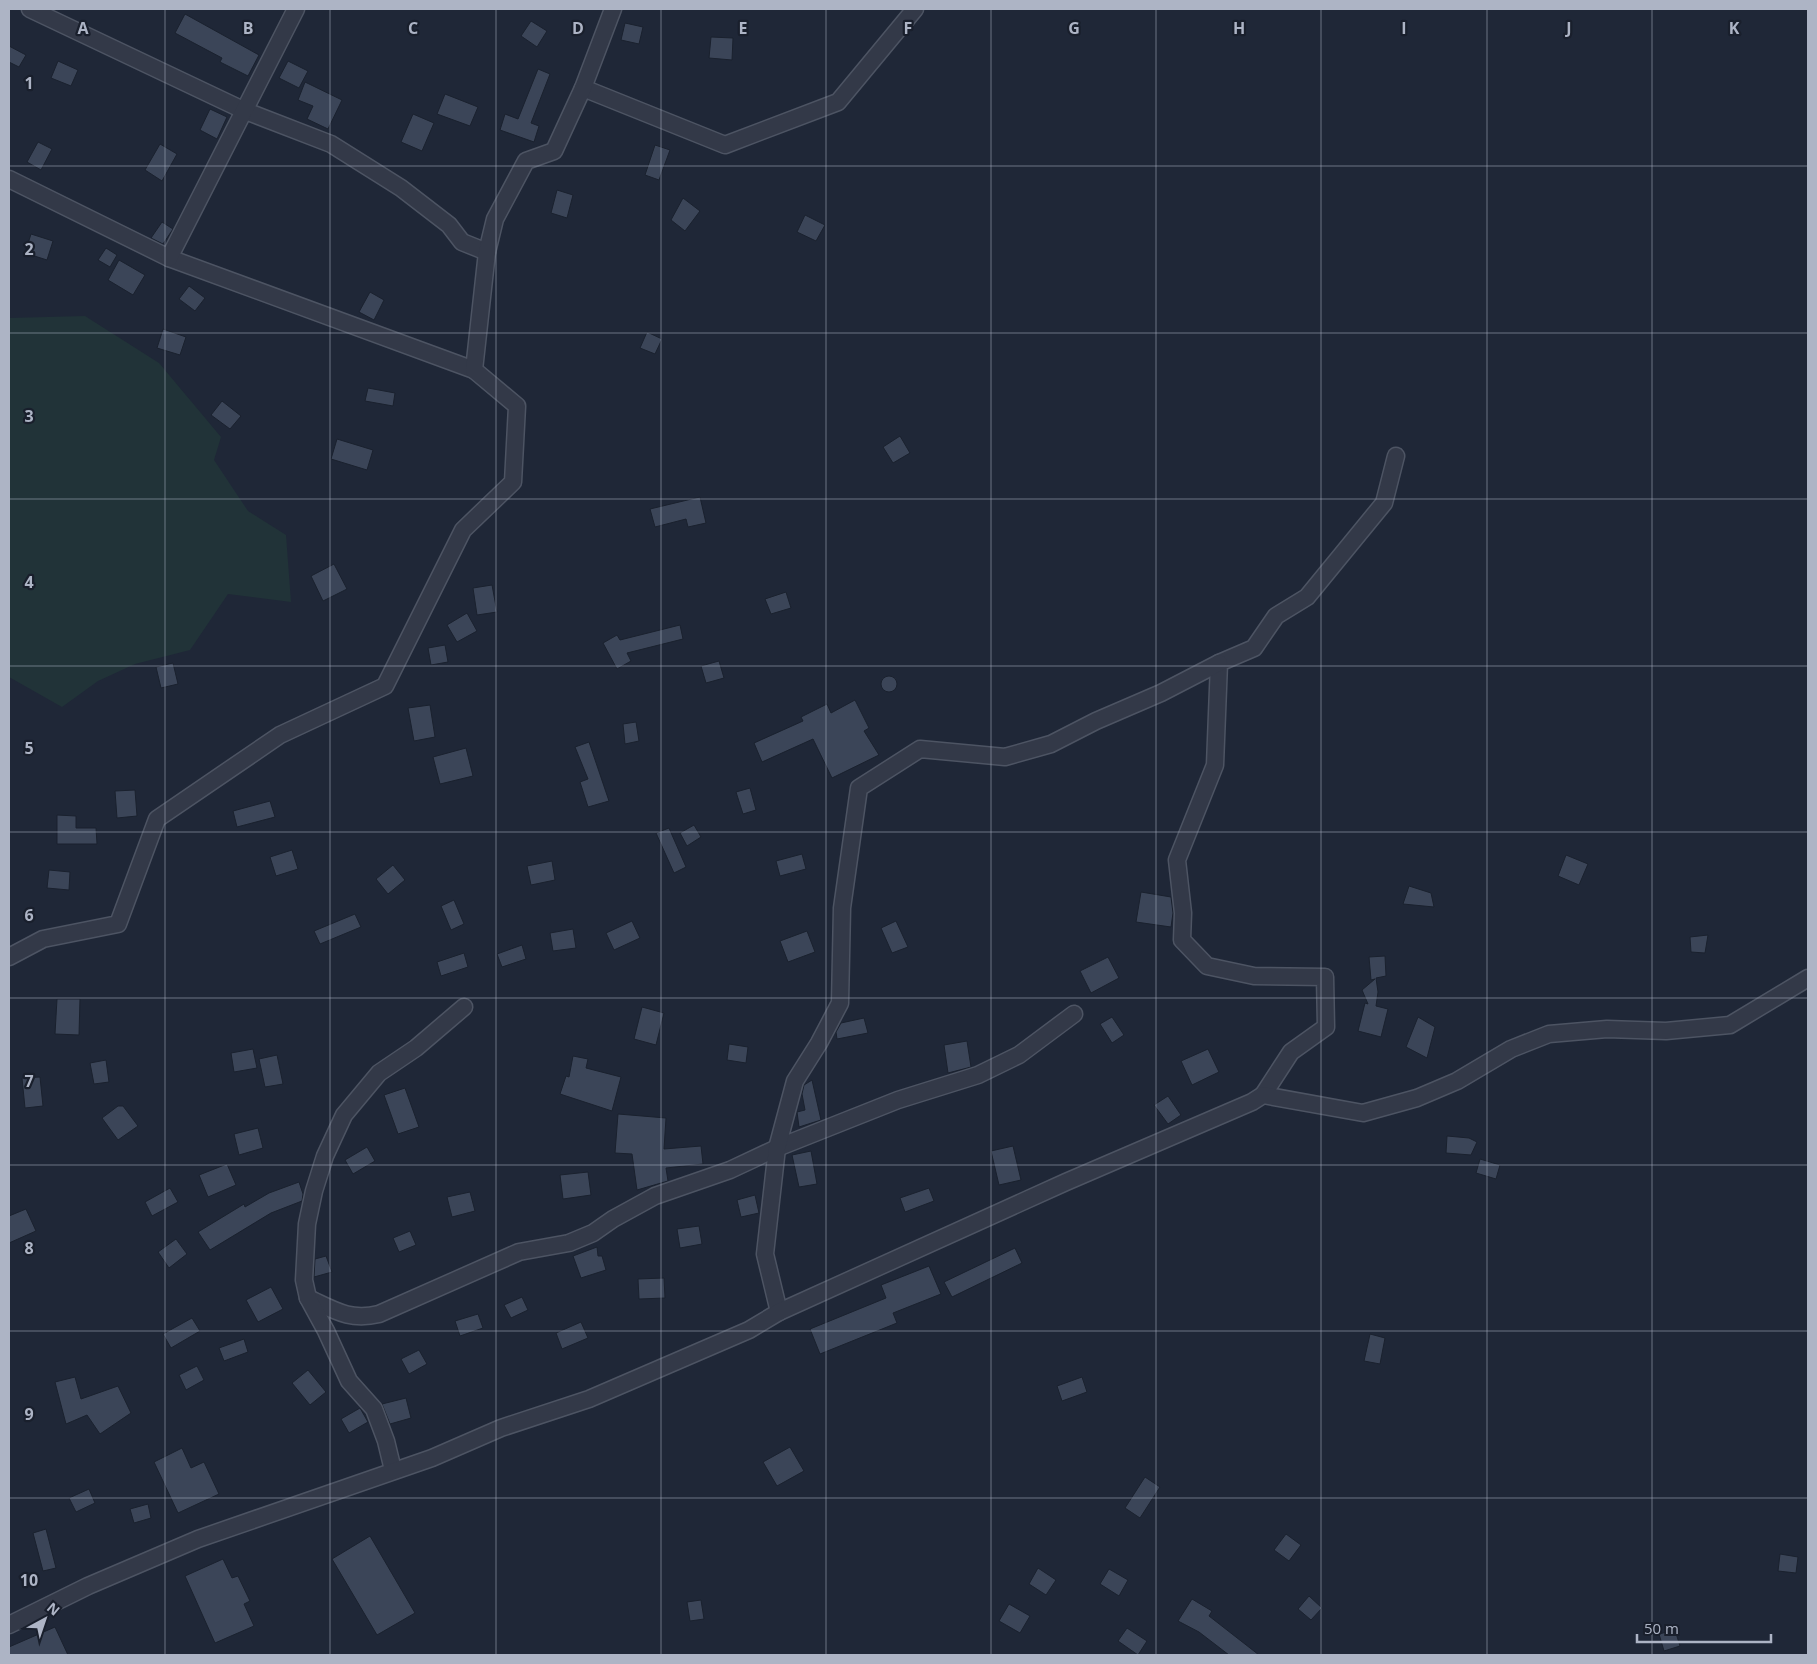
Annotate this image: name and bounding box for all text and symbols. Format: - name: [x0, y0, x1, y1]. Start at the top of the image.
- text: A: [77, 17, 89, 39]
- text: B: [243, 17, 253, 39]
- text: C: [408, 17, 418, 39]
- text: D: [572, 17, 584, 39]
- text: E: [739, 17, 748, 39]
- text: F: [904, 17, 912, 39]
- text: G: [1068, 17, 1080, 39]
- text: H: [1233, 17, 1245, 39]
- text: I: [1401, 17, 1407, 39]
- text: J: [1564, 17, 1572, 39]
- text: K: [1729, 17, 1740, 39]
- text: 1: [24, 72, 34, 94]
- text: 2: [24, 238, 34, 260]
- text: 3: [24, 405, 34, 427]
- text: 4: [24, 571, 34, 593]
- text: 5: [24, 737, 34, 759]
- text: 6: [24, 904, 34, 926]
- text: 7: [24, 1070, 34, 1092]
- text: 8: [24, 1237, 34, 1259]
- text: 9: [24, 1403, 34, 1425]
- text: 10: [20, 1569, 38, 1591]
- north arrow: [20, 1594, 70, 1644]
- text: N: [43, 1598, 64, 1620]
- scale bar: [1637, 1612, 1771, 1644]
- text: 50 m: [1644, 1618, 1679, 1638]

